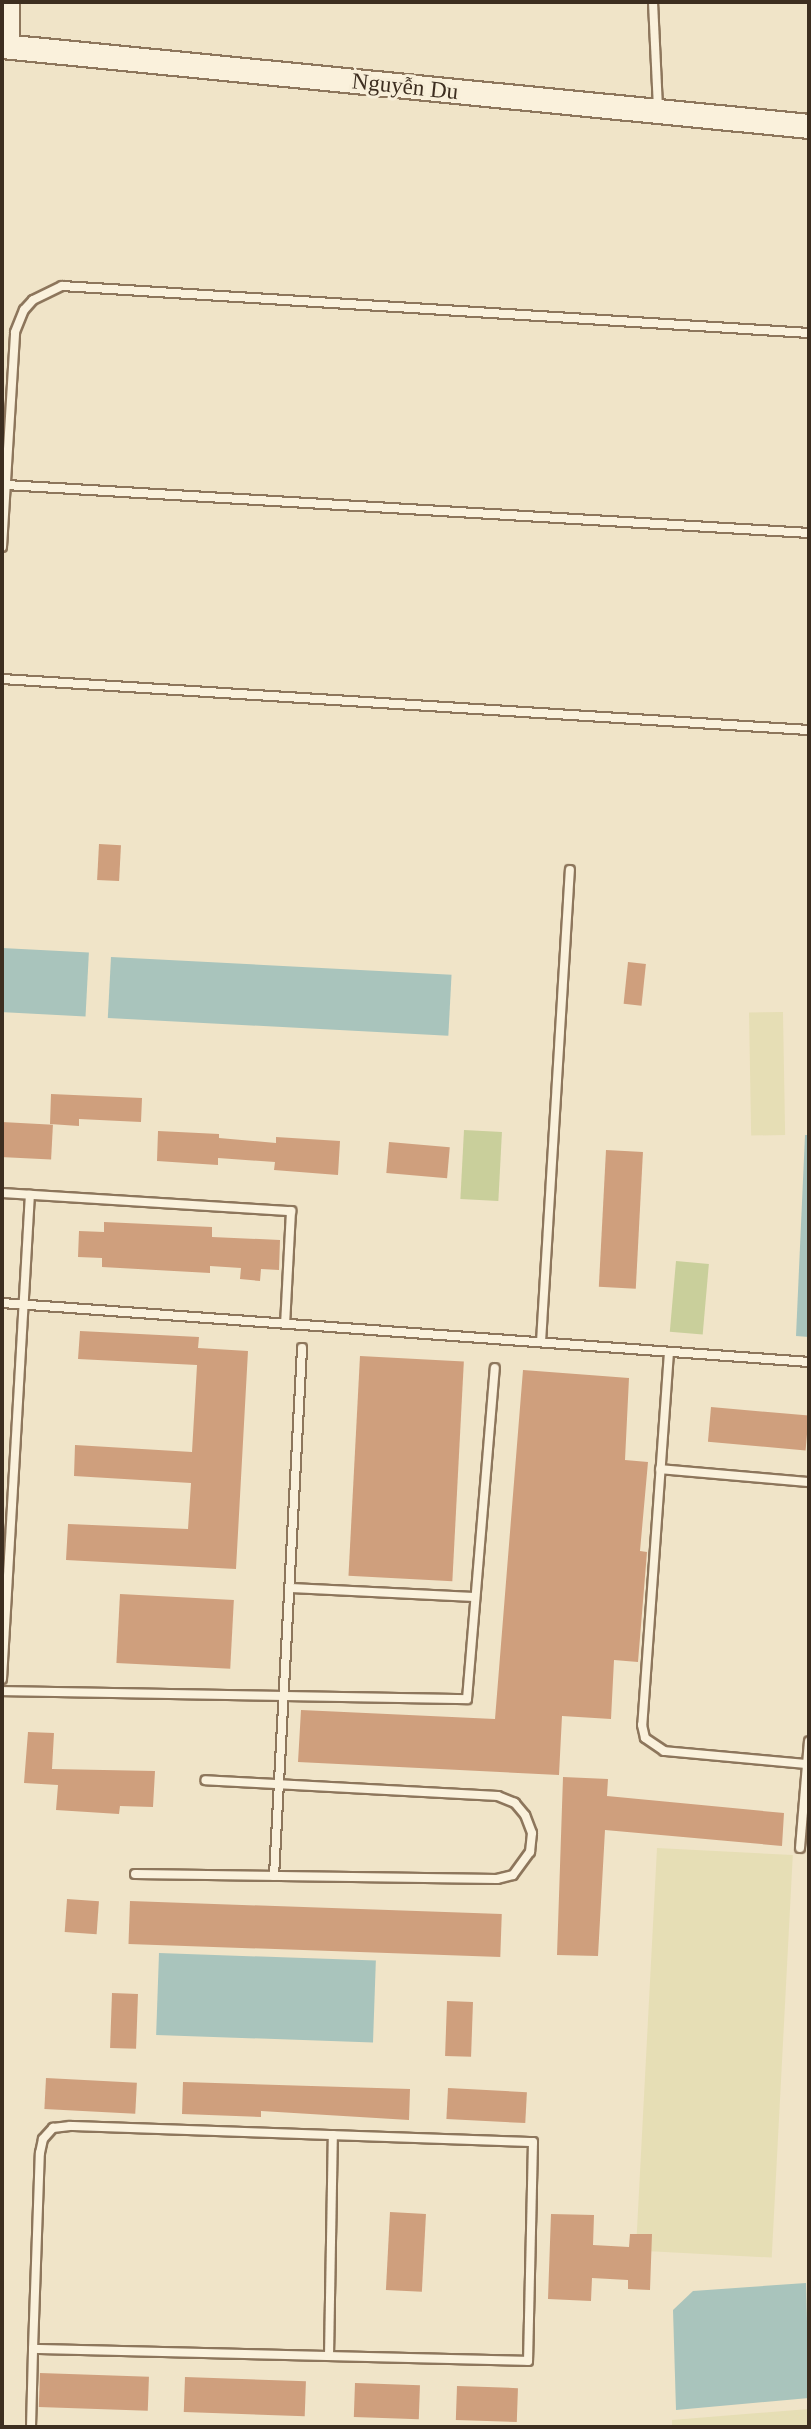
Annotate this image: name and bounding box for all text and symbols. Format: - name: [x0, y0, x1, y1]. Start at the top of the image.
- street label: Nguyễn Du: [351, 68, 459, 106]

